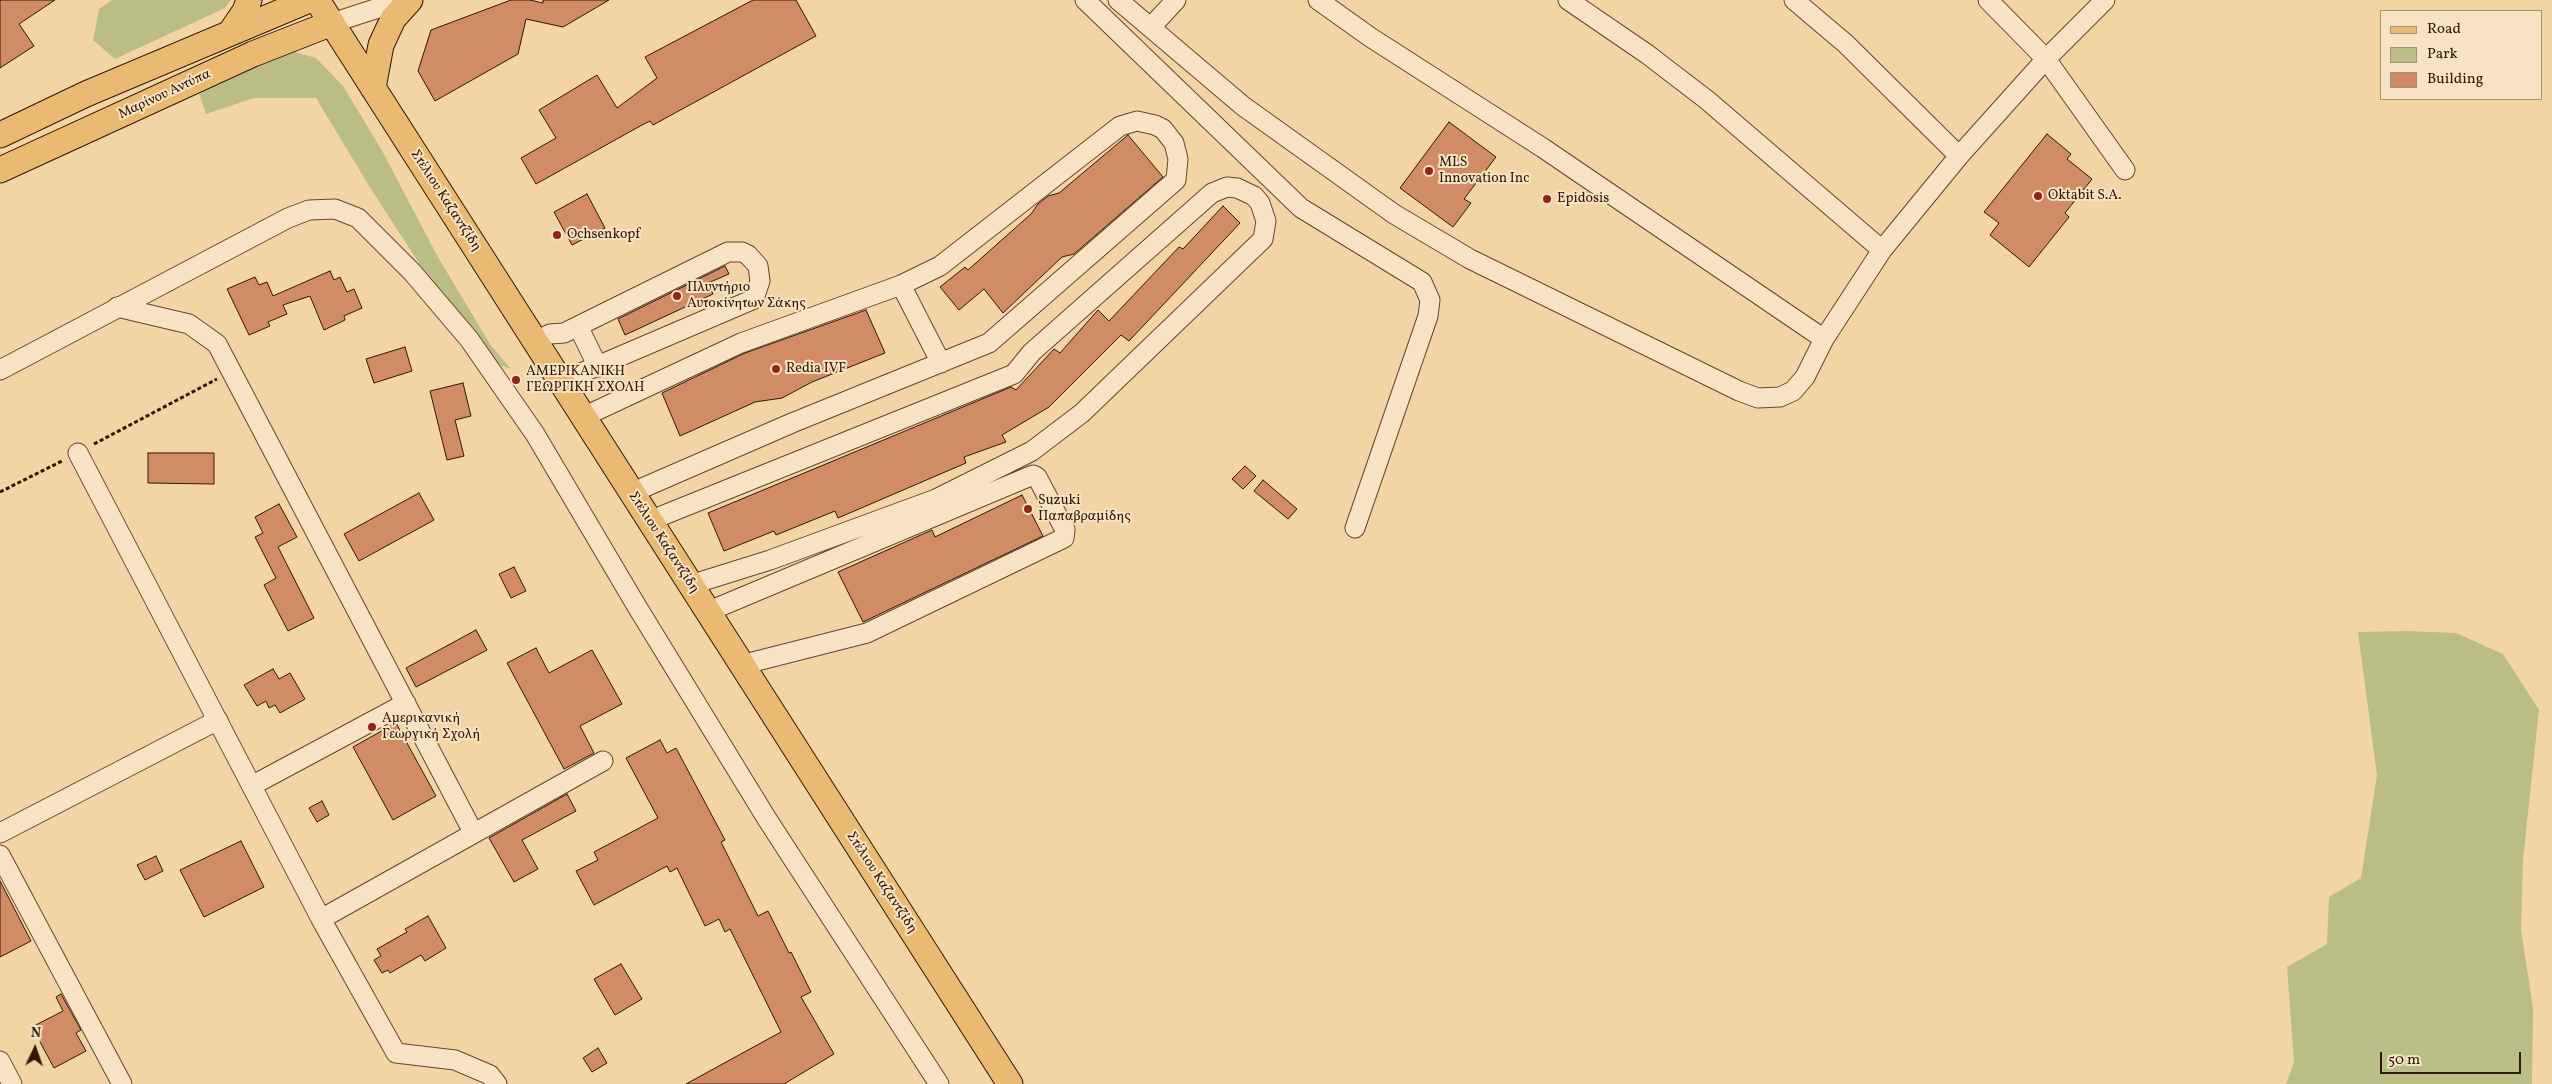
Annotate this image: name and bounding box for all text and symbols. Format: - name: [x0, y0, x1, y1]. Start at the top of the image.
- legend: [2380, 10, 2542, 100]
- text: Road: [2427, 19, 2461, 40]
- text: Park: [2427, 44, 2458, 65]
- street label: Μαρίνου Αντύπα: [116, 66, 214, 124]
- text: Building: [2427, 69, 2483, 90]
- street label: Στέλιου Καζαντζίδη: [406, 147, 484, 255]
- place label: MLS Innovation Inc: [1439, 155, 1529, 188]
- marker: MLS Innovation Inc: [1423, 165, 1435, 177]
- place label: Oktabit S.A.: [2048, 188, 2122, 204]
- marker: Oktabit S.A.: [2032, 190, 2044, 202]
- place label: Epidosis: [1557, 191, 1609, 207]
- marker: Epidosis: [1541, 193, 1553, 205]
- place label: Ochsenkopf: [567, 227, 640, 243]
- marker: Ochsenkopf: [551, 229, 563, 241]
- place label: Πλυντήριο Αυτοκίνητων Σάκης: [687, 280, 806, 312]
- marker: Πλυντήριο Αυτοκίνητων Σάκης: [671, 290, 683, 302]
- place label: Redia IVF: [786, 361, 846, 377]
- marker: Redia IVF: [770, 363, 782, 375]
- place label: ΑΜΕΡΙΚΑΝΙΚΗ ΓΕΩΡΓΙΚΗ ΣΧΟΛΗ: [526, 364, 645, 397]
- marker: ΑΜΕΡΙΚΑΝΙΚΗ ΓΕΩΡΓΙΚΗ ΣΧΟΛΗ: [510, 374, 522, 386]
- street label: Στέλιου Καζαντζίδη: [624, 489, 702, 597]
- place label: Suzuki Παπαβραμίδης: [1038, 493, 1131, 526]
- marker: Suzuki Παπαβραμίδης: [1022, 503, 1034, 515]
- place label: Αμερικανική Γεωργική Σχολή: [382, 711, 480, 744]
- marker: Αμερικανική Γεωργική Σχολή: [366, 721, 378, 733]
- street label: Στέλιου Καζαντζίδη: [842, 829, 920, 937]
- north arrow: [10, 1024, 60, 1074]
- text: N: [30, 1024, 41, 1043]
- scale bar: [2382, 1042, 2523, 1074]
- text: 50 m: [2388, 1050, 2420, 1071]

